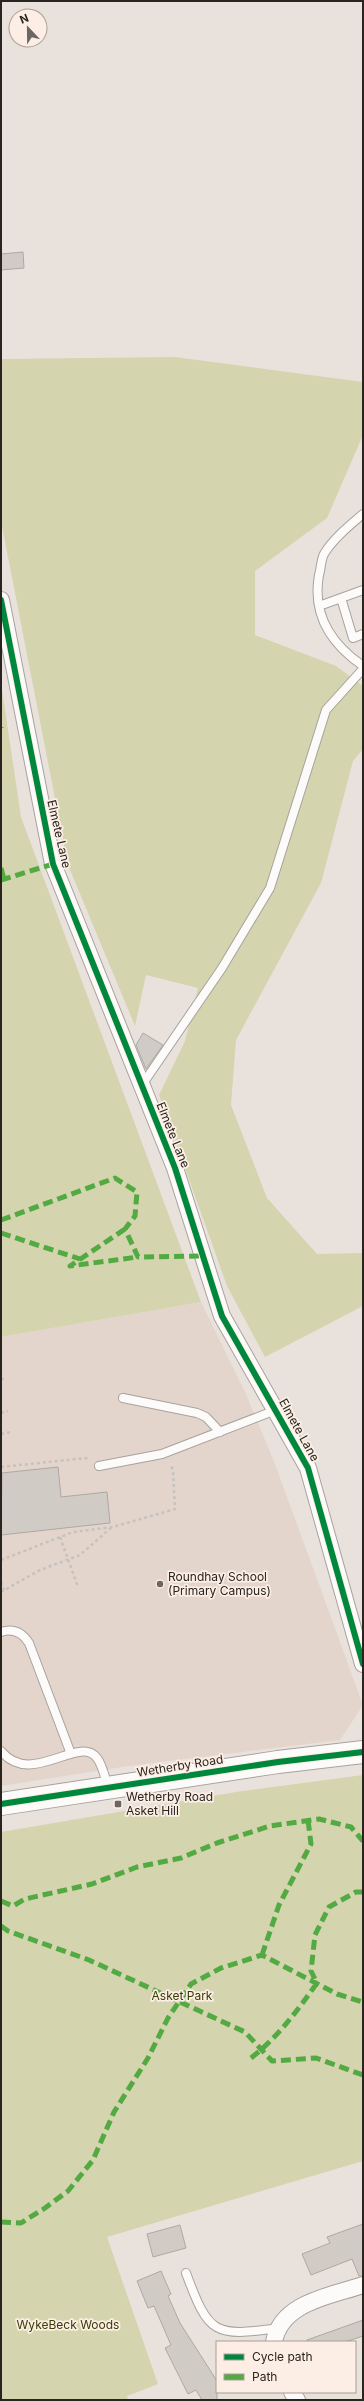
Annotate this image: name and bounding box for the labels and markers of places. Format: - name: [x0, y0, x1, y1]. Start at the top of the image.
- place label: Roundhay School (Primary Campus): [168, 1569, 271, 1598]
- marker: Roundhay School (Primary Campus): [155, 1579, 165, 1589]
- place label: Wetherby Road Asket Hill: [126, 1789, 213, 1818]
- marker: Wetherby Road Asket Hill: [113, 1799, 123, 1809]

